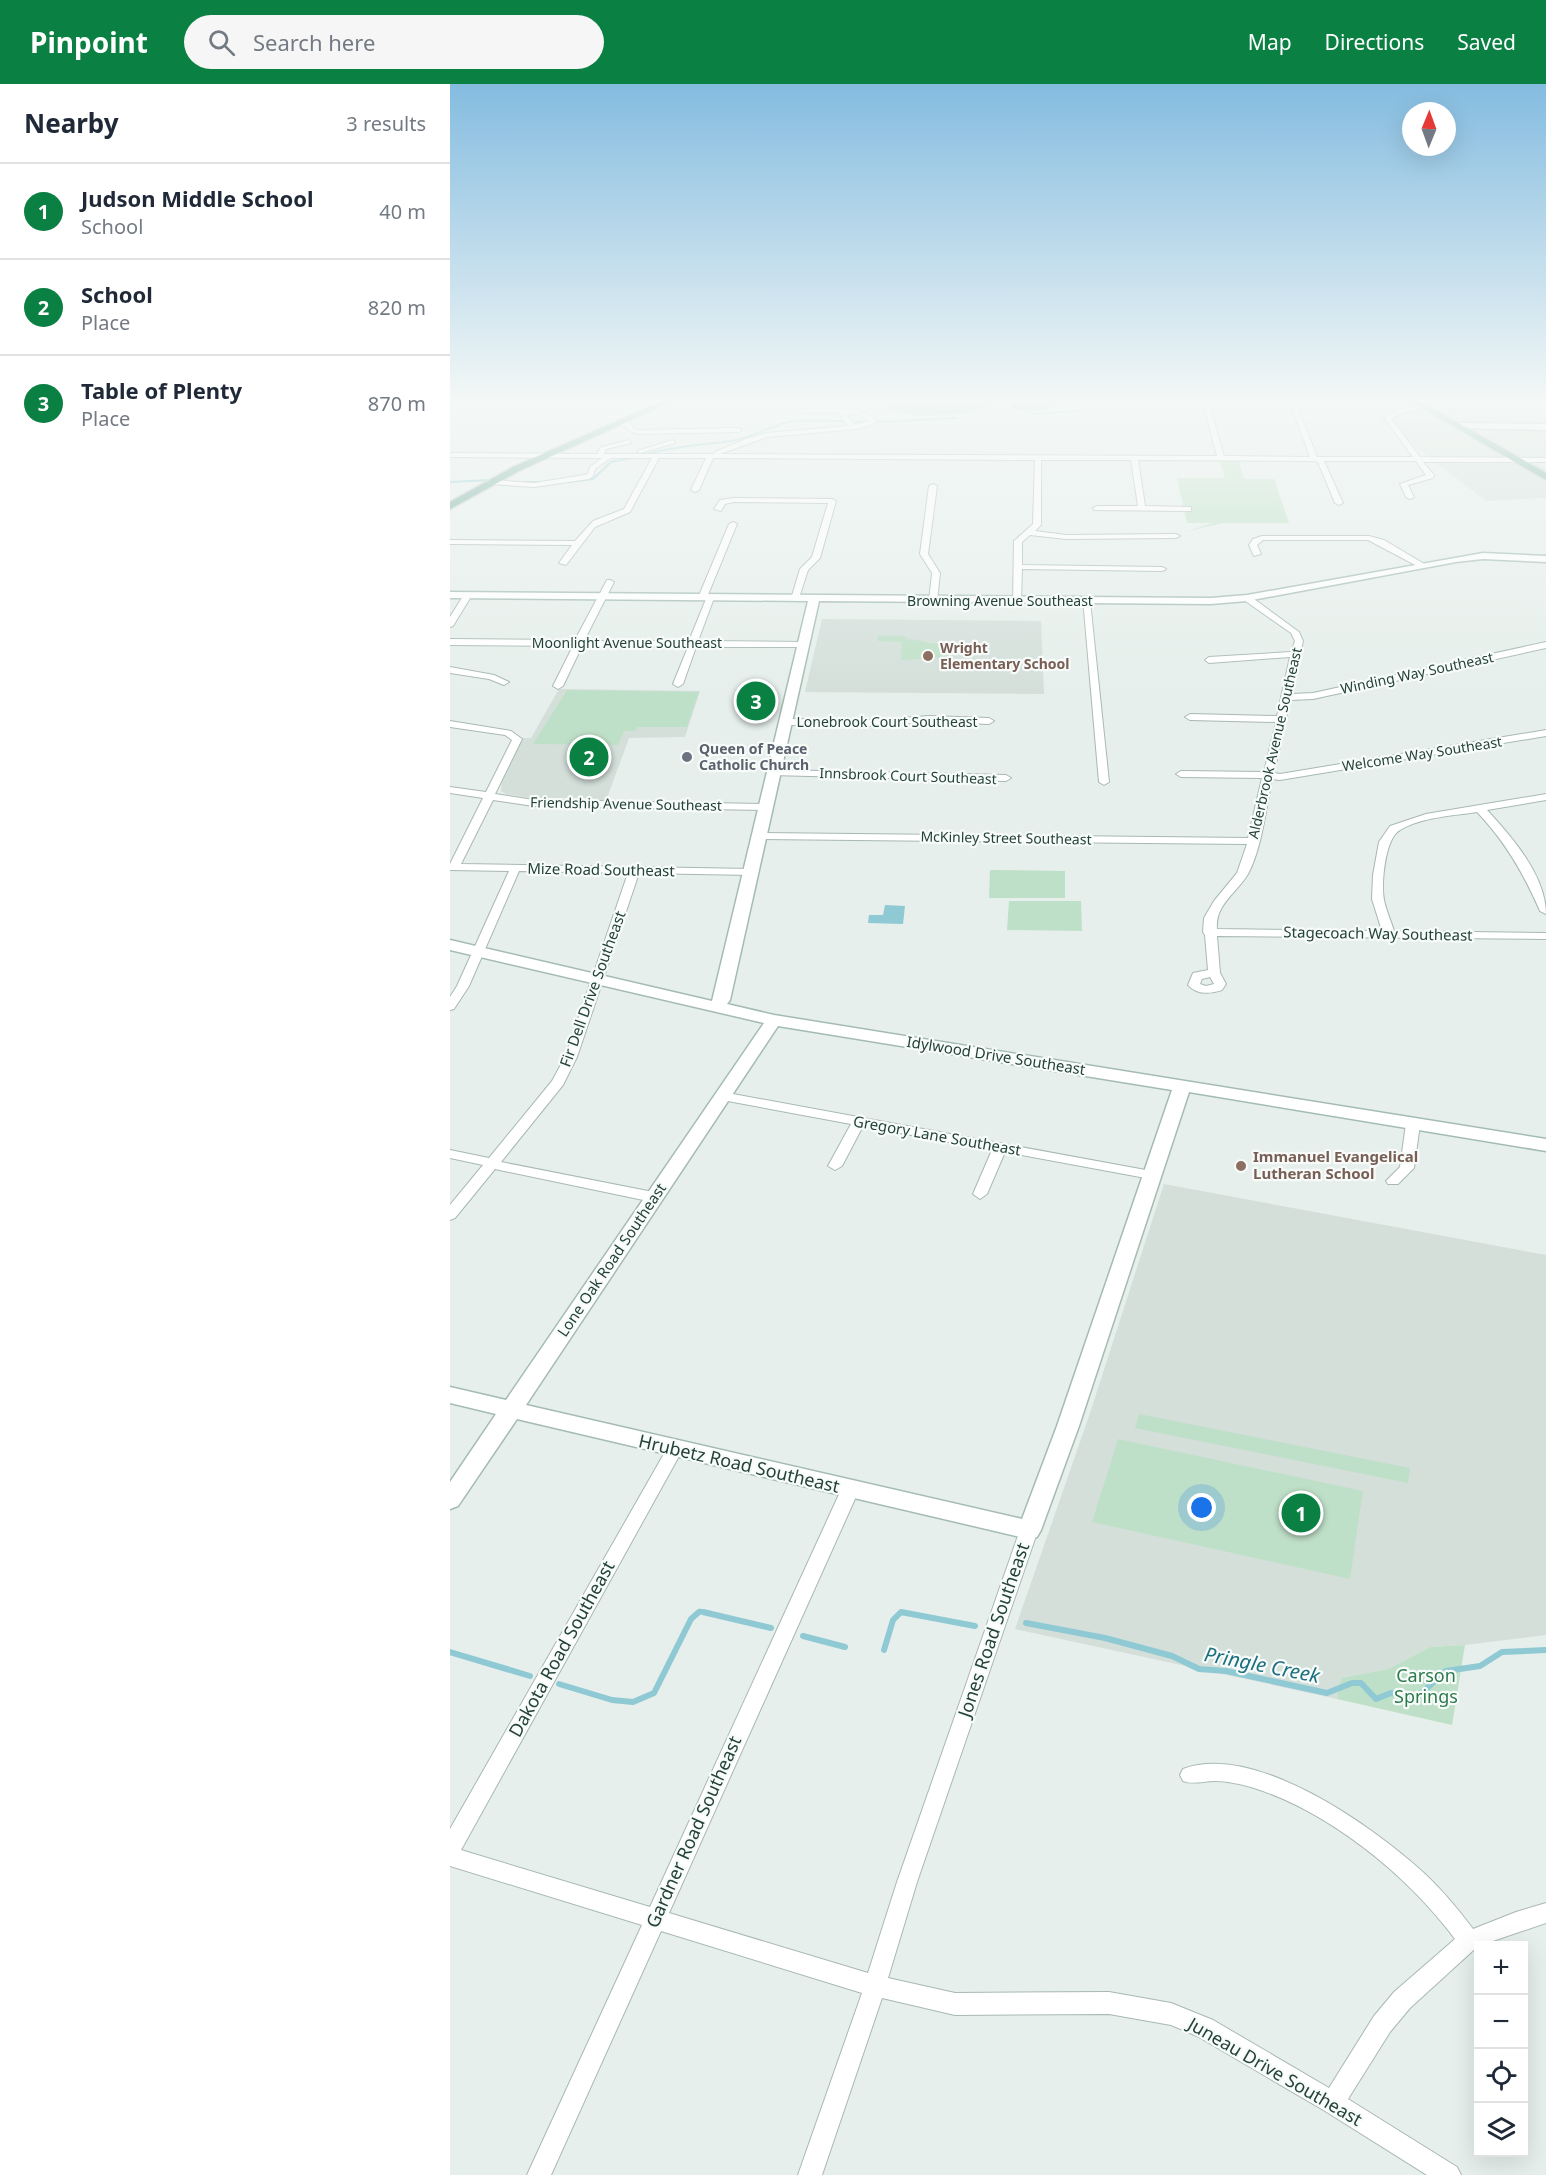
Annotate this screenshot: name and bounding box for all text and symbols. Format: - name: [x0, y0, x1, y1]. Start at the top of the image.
- search box: [184, 15, 604, 69]
- text: Pinpoint: [30, 23, 148, 61]
- icon: search: [205, 26, 238, 59]
- text: Search here: [253, 27, 375, 57]
- text: Map: [1248, 28, 1292, 56]
- text: Directions: [1325, 28, 1424, 56]
- text: Saved: [1457, 28, 1516, 56]
- north arrow: [1402, 102, 1456, 156]
- text: Nearby: [24, 105, 119, 141]
- text: 3 results: [346, 110, 426, 137]
- text: Judson Middle School: [81, 183, 314, 213]
- text: 1: [38, 198, 49, 225]
- text: 40 m: [379, 198, 426, 225]
- text: School: [81, 213, 143, 240]
- text: School: [81, 279, 153, 309]
- text: 2: [38, 294, 49, 321]
- text: 820 m: [368, 294, 426, 321]
- text: Place: [81, 309, 130, 336]
- text: Table of Plenty: [81, 375, 242, 405]
- text: 3: [38, 390, 49, 417]
- text: 870 m: [368, 390, 426, 417]
- text: Place: [81, 405, 130, 432]
- street label: Browning Avenue Southeast: [907, 591, 1093, 610]
- street label: Moonlight Avenue Southeast: [532, 633, 722, 652]
- place label: Wright Elementary School: [940, 638, 1070, 673]
- street label: Alderbrook Avenue Southeast: [1243, 645, 1306, 840]
- street label: Winding Way Southeast: [1339, 647, 1495, 698]
- marker: Wright Elementary School: [921, 649, 935, 663]
- pin: 3: [736, 678, 776, 724]
- street label: Lonebrook Court Southeast: [797, 712, 978, 731]
- street label: Welcome Way Southeast: [1341, 731, 1503, 776]
- pin: 2: [570, 734, 608, 780]
- place label: Queen of Peace Catholic Church: [699, 739, 809, 774]
- marker: Queen of Peace Catholic Church: [680, 750, 694, 764]
- street label: Innsbrook Court Southeast: [819, 763, 997, 788]
- street label: Friendship Avenue Southeast: [530, 792, 722, 815]
- street label: McKinley Street Southeast: [920, 827, 1092, 848]
- street label: Mize Road Southeast: [527, 858, 676, 880]
- street label: Fir Dell Drive Southeast: [555, 907, 630, 1069]
- street label: Stagecoach Way Southeast: [1283, 921, 1473, 945]
- street label: Idylwood Drive Southeast: [905, 1031, 1087, 1079]
- street label: Gregory Lane Southeast: [852, 1110, 1023, 1160]
- place label: Immanuel Evangelical Lutheran School: [1253, 1146, 1418, 1183]
- marker: Immanuel Evangelical Lutheran School: [1234, 1159, 1248, 1173]
- street label: Lone Oak Road Southeast: [552, 1178, 670, 1340]
- street label: Hrubetz Road Southeast: [636, 1428, 843, 1498]
- pin: 1: [1282, 1490, 1320, 1536]
- your location: [1187, 1493, 1216, 1522]
- street label: Jones Road Southeast: [951, 1539, 1034, 1722]
- street label: Dakota Road Southeast: [503, 1556, 620, 1741]
- water label: Pringle Creek: [1202, 1640, 1323, 1689]
- park label: Carson Springs: [1394, 1663, 1458, 1708]
- street label: Gardner Road Southeast: [640, 1731, 746, 1931]
- map controls: [1474, 1941, 1528, 2157]
- button: +: [1474, 1941, 1528, 1995]
- button: −: [1474, 1995, 1528, 2049]
- street label: Juneau Drive Southeast: [1182, 2010, 1367, 2131]
- button: locate: [1474, 2049, 1528, 2103]
- button: layers: [1474, 2103, 1528, 2157]

